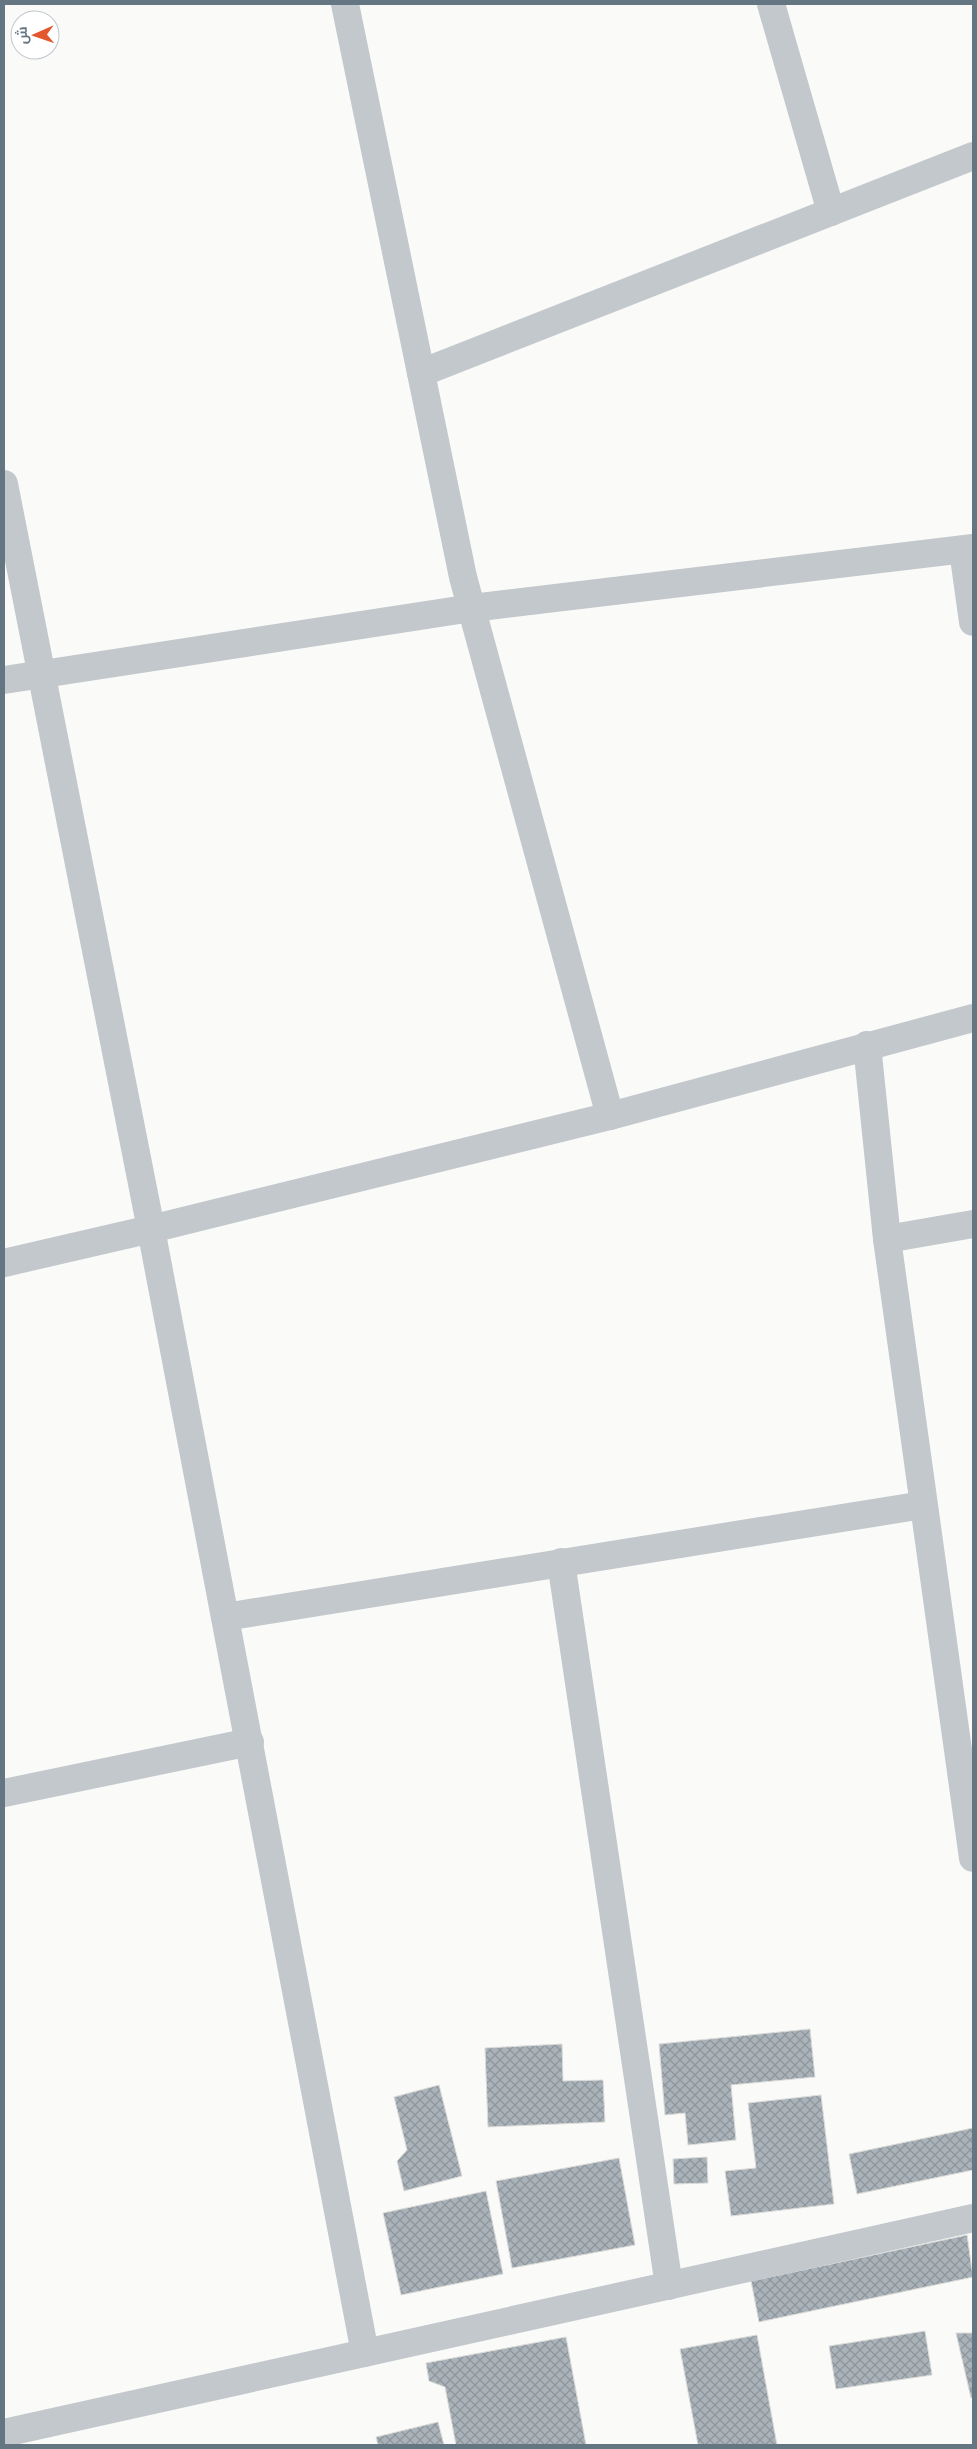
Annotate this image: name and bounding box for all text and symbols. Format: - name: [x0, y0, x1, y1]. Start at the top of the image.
- north arrow: [10, 10, 60, 60]
- text: ش: [13, 26, 33, 45]

